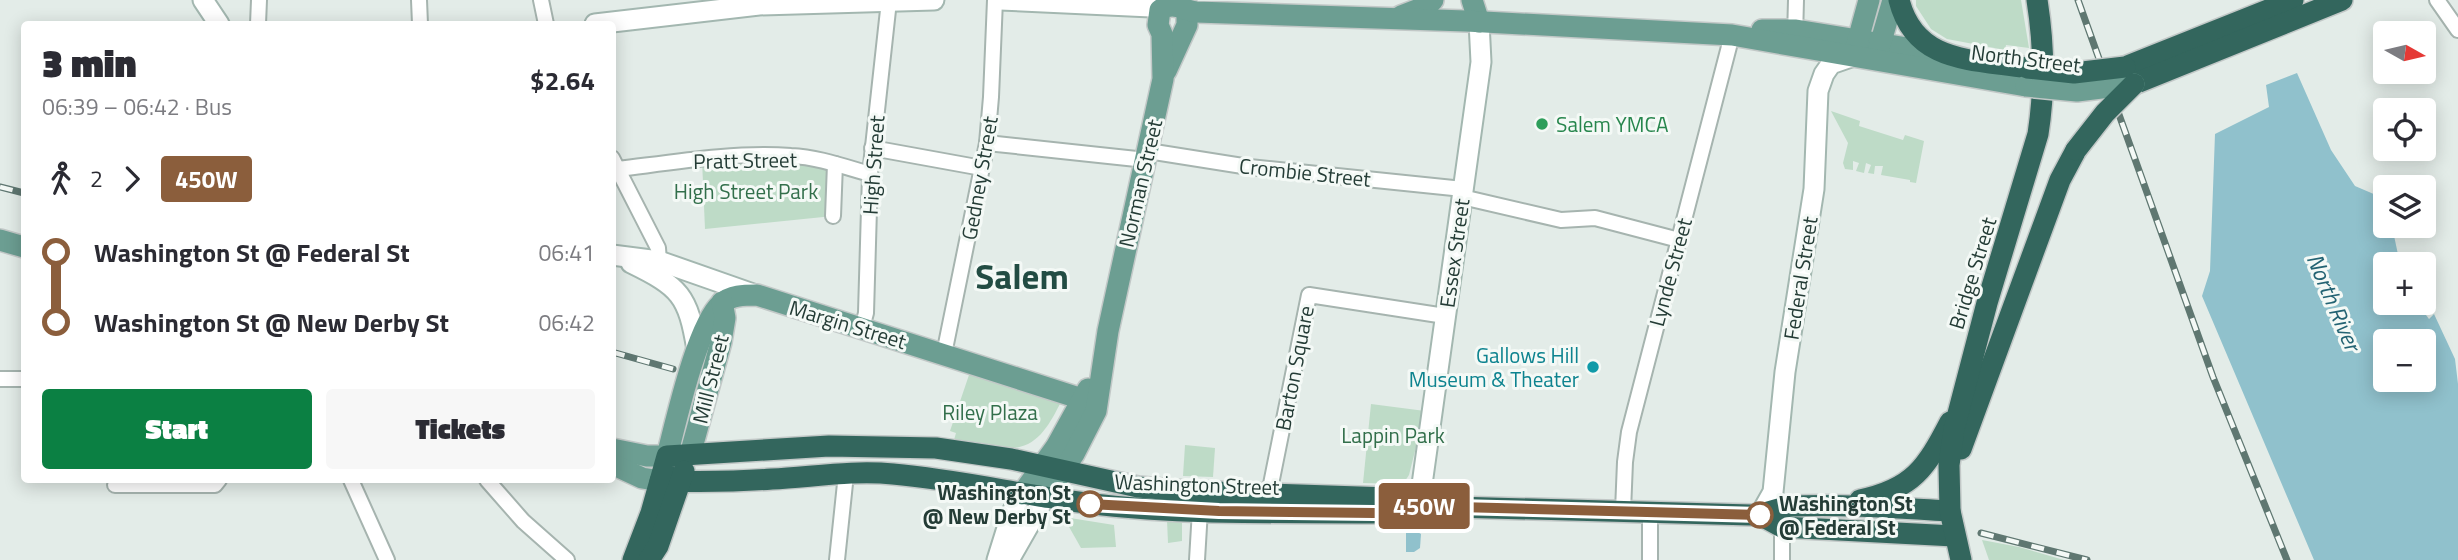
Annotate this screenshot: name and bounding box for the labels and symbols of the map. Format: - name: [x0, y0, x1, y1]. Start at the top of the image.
- north arrow: [2373, 21, 2436, 84]
- street label: North Street: [1970, 35, 2083, 81]
- place label: Salem YMCA: [1556, 108, 1669, 140]
- street label: Gedney Street: [952, 113, 1006, 242]
- street label: High Street: [854, 114, 892, 216]
- street label: Norman Street: [1110, 115, 1170, 250]
- marker: Salem YMCA: [1534, 116, 1550, 132]
- street label: Pratt Street: [693, 143, 798, 177]
- street label: Crombie Street: [1238, 149, 1373, 195]
- park label: High Street Park: [674, 175, 818, 207]
- street label: Essex Street: [1431, 196, 1478, 310]
- street label: Bridge Street: [1940, 212, 2004, 333]
- street label: Federal Street: [1774, 213, 1826, 342]
- street label: Lynde Street: [1640, 214, 1700, 330]
- water label: North River: [2298, 248, 2371, 359]
- district label: Salem: [975, 249, 1069, 303]
- street label: Margin Street: [786, 291, 911, 357]
- street label: Barton Square: [1266, 303, 1322, 433]
- street label: Mill Street: [684, 331, 737, 427]
- place label: Gallows Hill Museum & Theater: [1409, 339, 1579, 395]
- marker: Gallows Hill Museum & Theater: [1585, 359, 1601, 375]
- park label: Riley Plaza: [942, 396, 1038, 428]
- park label: Lappin Park: [1341, 419, 1445, 451]
- street label: Washington Street: [1114, 465, 1281, 503]
- place label: Washington St @ New Derby St: [923, 476, 1071, 532]
- line badge: 450W: [1375, 483, 1473, 529]
- place label: Washington St @ Federal St: [1779, 487, 1913, 543]
- marker: Washington St @ New Derby St: [1077, 491, 1103, 517]
- marker: Washington St @ Federal St: [1747, 502, 1773, 528]

